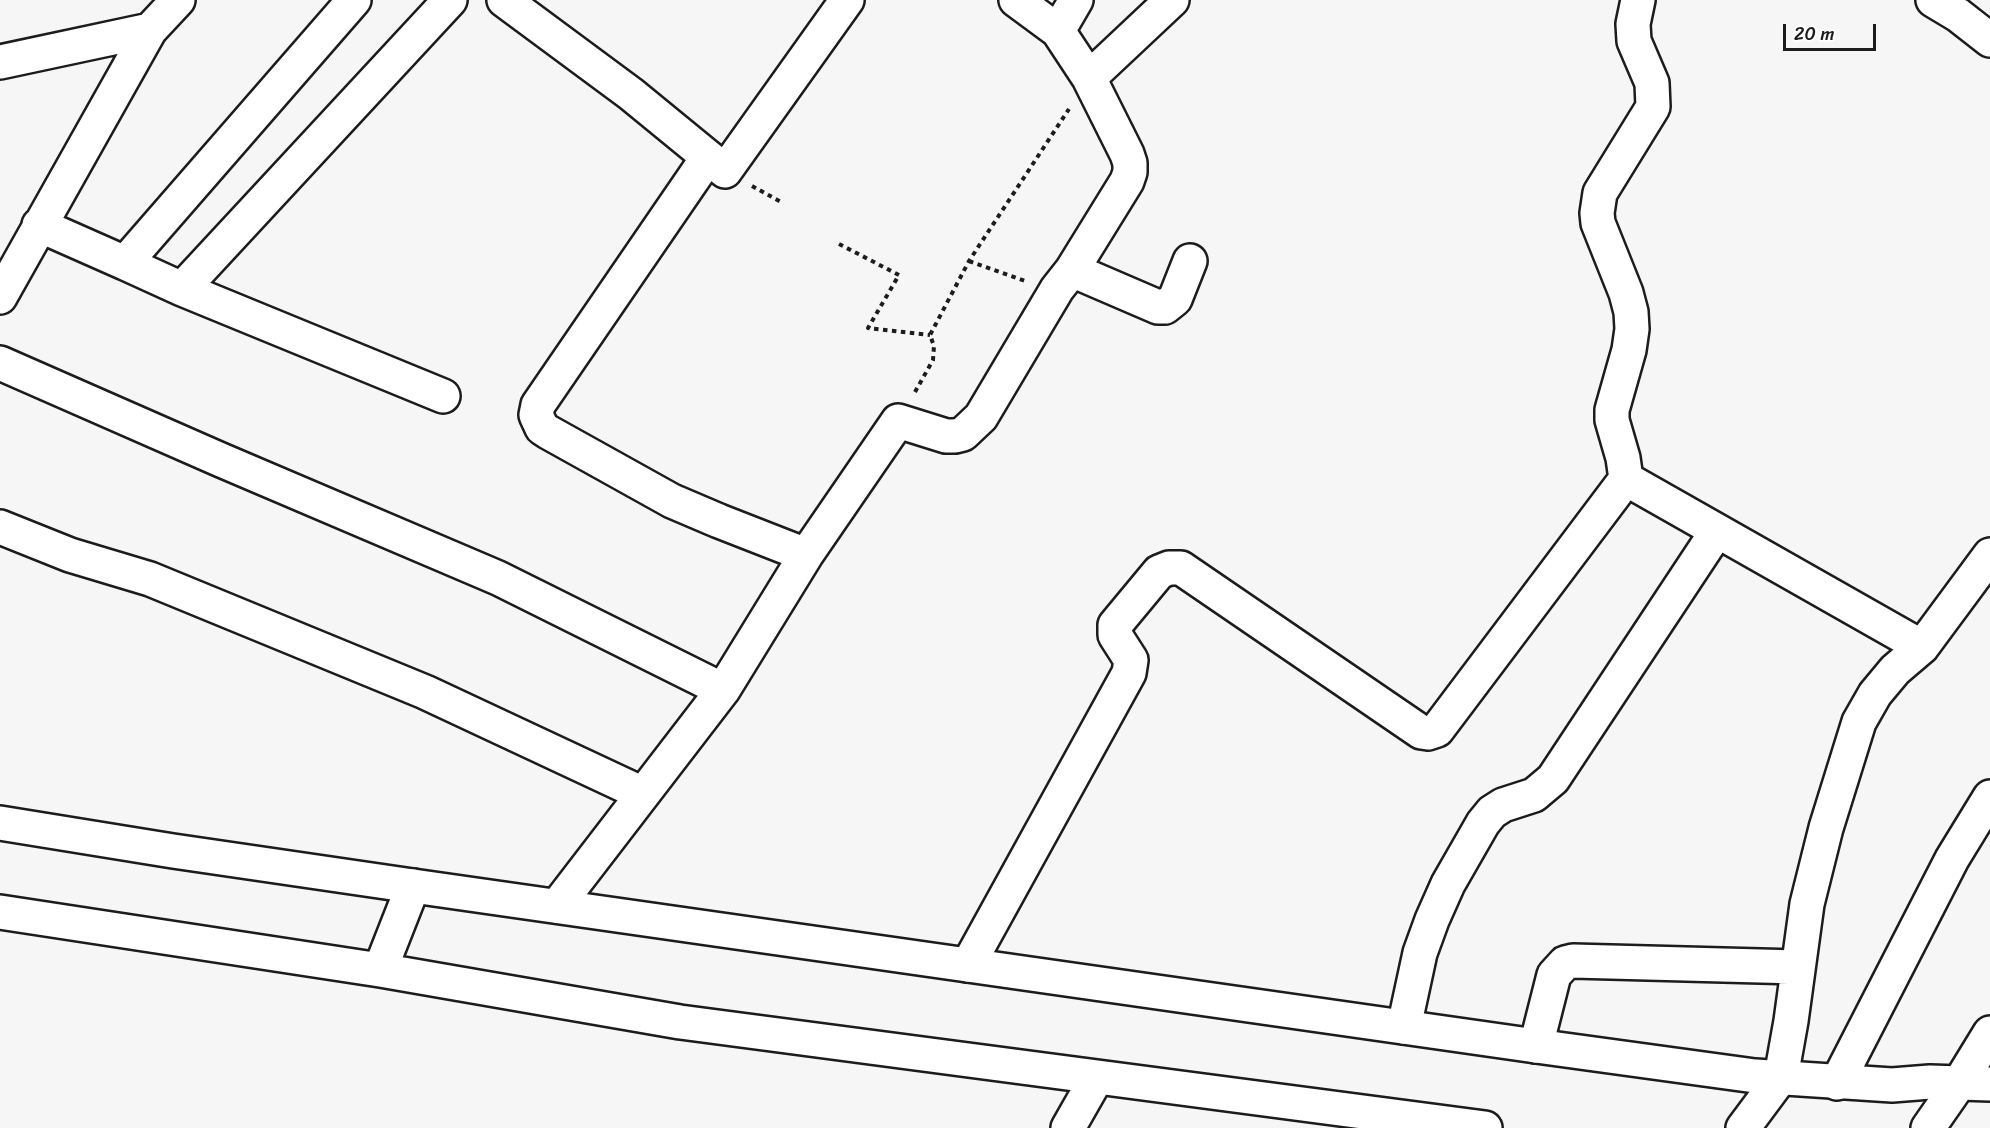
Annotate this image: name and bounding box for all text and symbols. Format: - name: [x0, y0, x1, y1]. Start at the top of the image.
- scale bar: [1786, 12, 1879, 50]
- text: 20 m: [1794, 18, 1834, 50]

